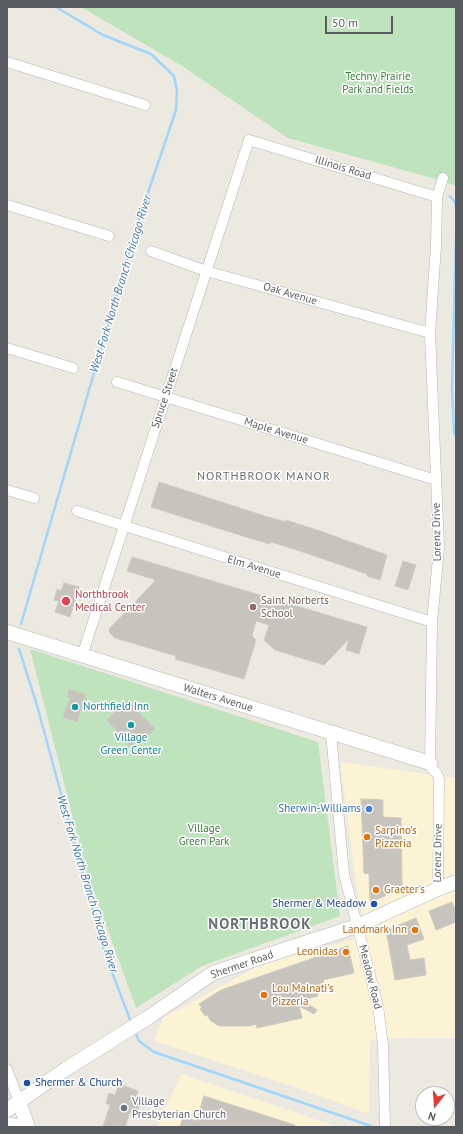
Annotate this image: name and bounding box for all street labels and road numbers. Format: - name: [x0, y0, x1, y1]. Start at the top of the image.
- street label: Illinois Road: [313, 153, 373, 183]
- street label: Oak Avenue: [261, 280, 319, 308]
- street label: Spruce Street: [149, 366, 181, 430]
- street label: Maple Avenue: [242, 415, 310, 447]
- street label: Lorenz Drive: [430, 502, 444, 562]
- street label: Elm Avenue: [226, 553, 282, 581]
- street label: Walters Avenue: [182, 681, 254, 715]
- street label: Lorenz Drive: [431, 823, 445, 883]
- street label: Meadow Road: [356, 944, 384, 1010]
- street label: Shermer Road: [209, 948, 275, 982]

